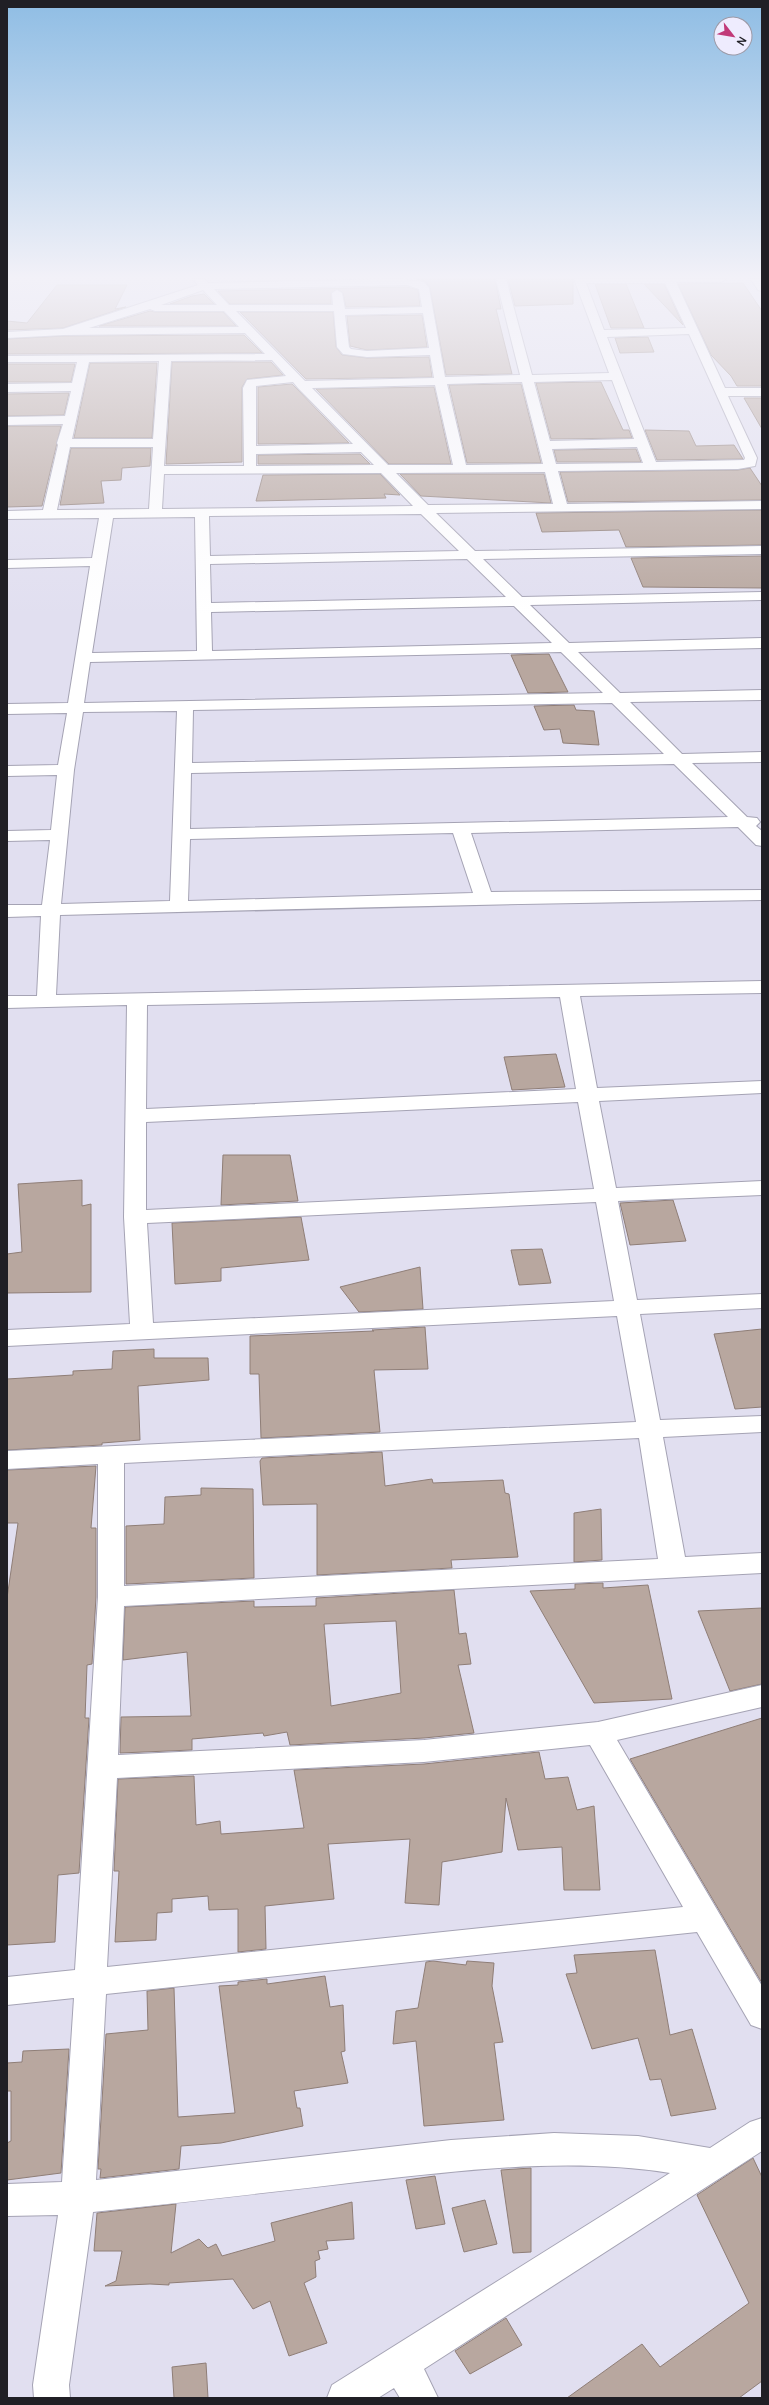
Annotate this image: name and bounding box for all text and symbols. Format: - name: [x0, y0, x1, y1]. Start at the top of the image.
- north arrow: [713, 16, 753, 56]
- text: N: [733, 34, 750, 49]

